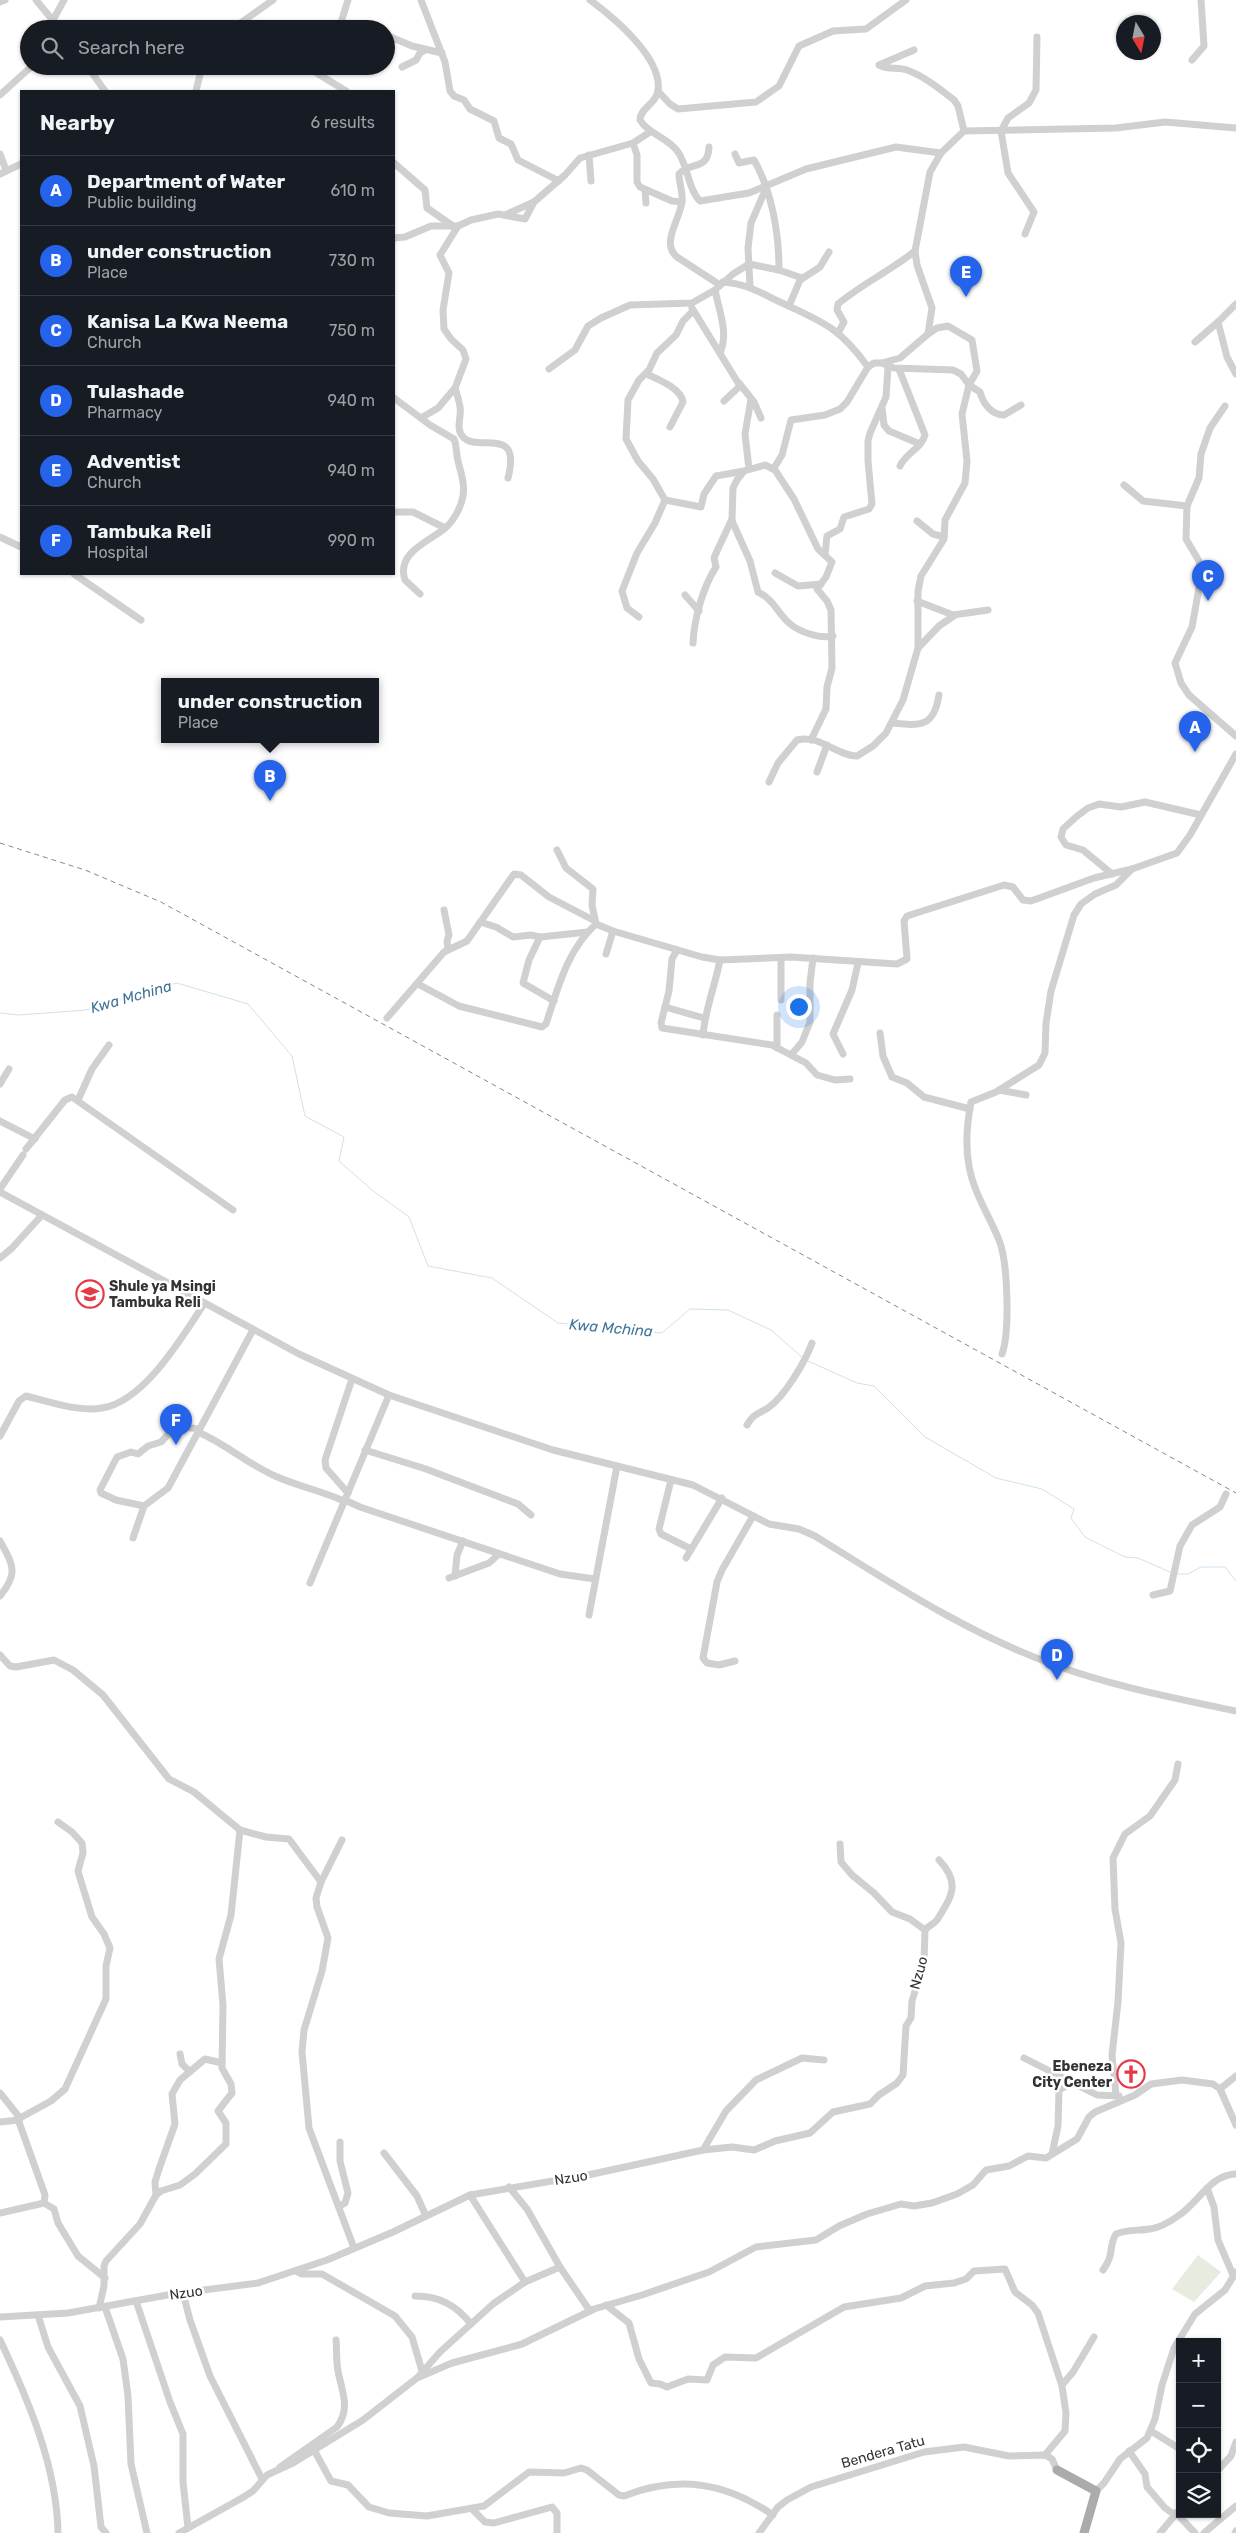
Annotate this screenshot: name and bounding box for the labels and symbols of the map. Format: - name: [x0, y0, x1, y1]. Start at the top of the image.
- north arrow: [1116, 15, 1161, 60]
- pin: E: [950, 256, 982, 297]
- pin: C: [1192, 560, 1224, 601]
- pin: A: [1179, 711, 1211, 752]
- pin: B: [254, 760, 286, 801]
- water label: Kwa Mchina: [88, 977, 174, 1017]
- your location: [786, 994, 812, 1020]
- place label: Shule ya Msingi Tambuka Reli: [109, 1278, 216, 1311]
- school or university icon: Shule ya Msingi Tambuka Reli: [75, 1279, 105, 1309]
- water label: Kwa Mchina: [568, 1315, 654, 1341]
- pin: F: [160, 1404, 192, 1445]
- pin: D: [1041, 1639, 1073, 1680]
- street label: Nzuo: [906, 1955, 932, 1991]
- place label: Ebeneza City Center: [1032, 2058, 1113, 2091]
- church icon: Ebeneza City Center: [1116, 2059, 1146, 2089]
- street label: Nzuo: [553, 2167, 589, 2189]
- street label: Nzuo: [168, 2282, 204, 2304]
- street label: Bendera Tatu: [839, 2432, 927, 2472]

